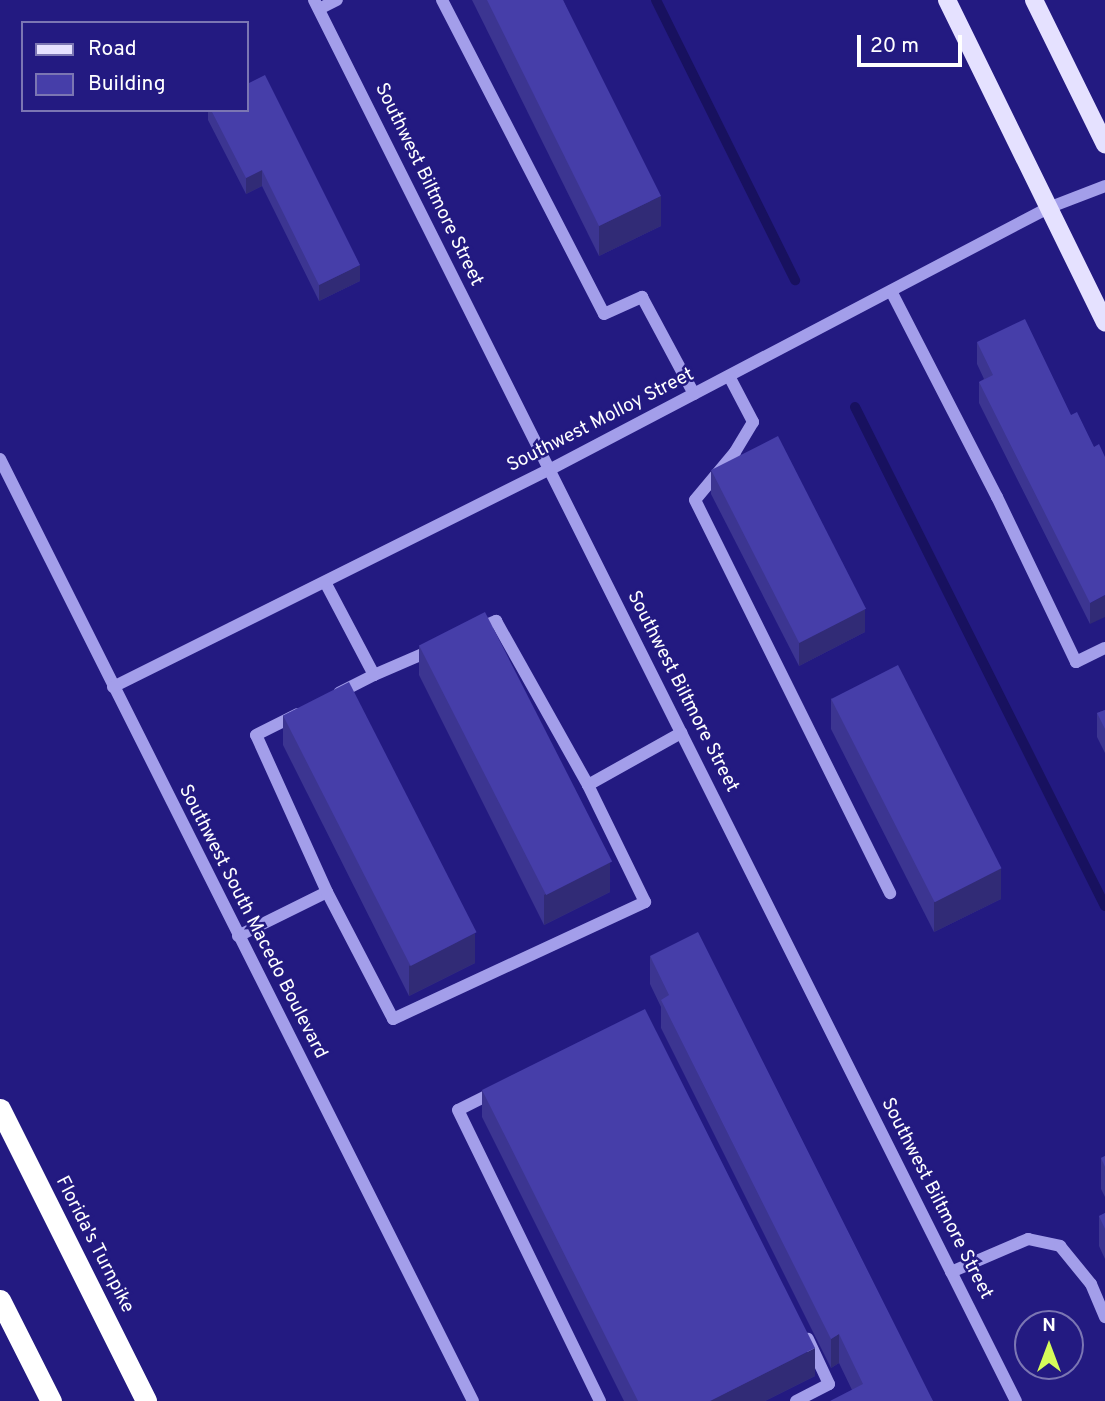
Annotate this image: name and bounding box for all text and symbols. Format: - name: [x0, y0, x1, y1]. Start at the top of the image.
- legend: [21, 21, 248, 112]
- scale bar: [860, 21, 965, 65]
- text: 20 m: [870, 33, 919, 60]
- text: Road: [88, 36, 137, 63]
- text: Building: [88, 71, 166, 98]
- street label: Southwest Biltmore Street: [369, 80, 487, 290]
- street label: Southwest Molloy Street: [504, 364, 698, 478]
- street label: Southwest Biltmore Street: [621, 588, 743, 796]
- street label: Southwest South Macedo Boulevard: [173, 781, 331, 1063]
- street label: Southwest Biltmore Street: [875, 1095, 997, 1303]
- street label: Florida's Turnpike: [50, 1173, 138, 1317]
- north arrow: [1014, 1310, 1084, 1380]
- text: N: [1042, 1314, 1056, 1338]

